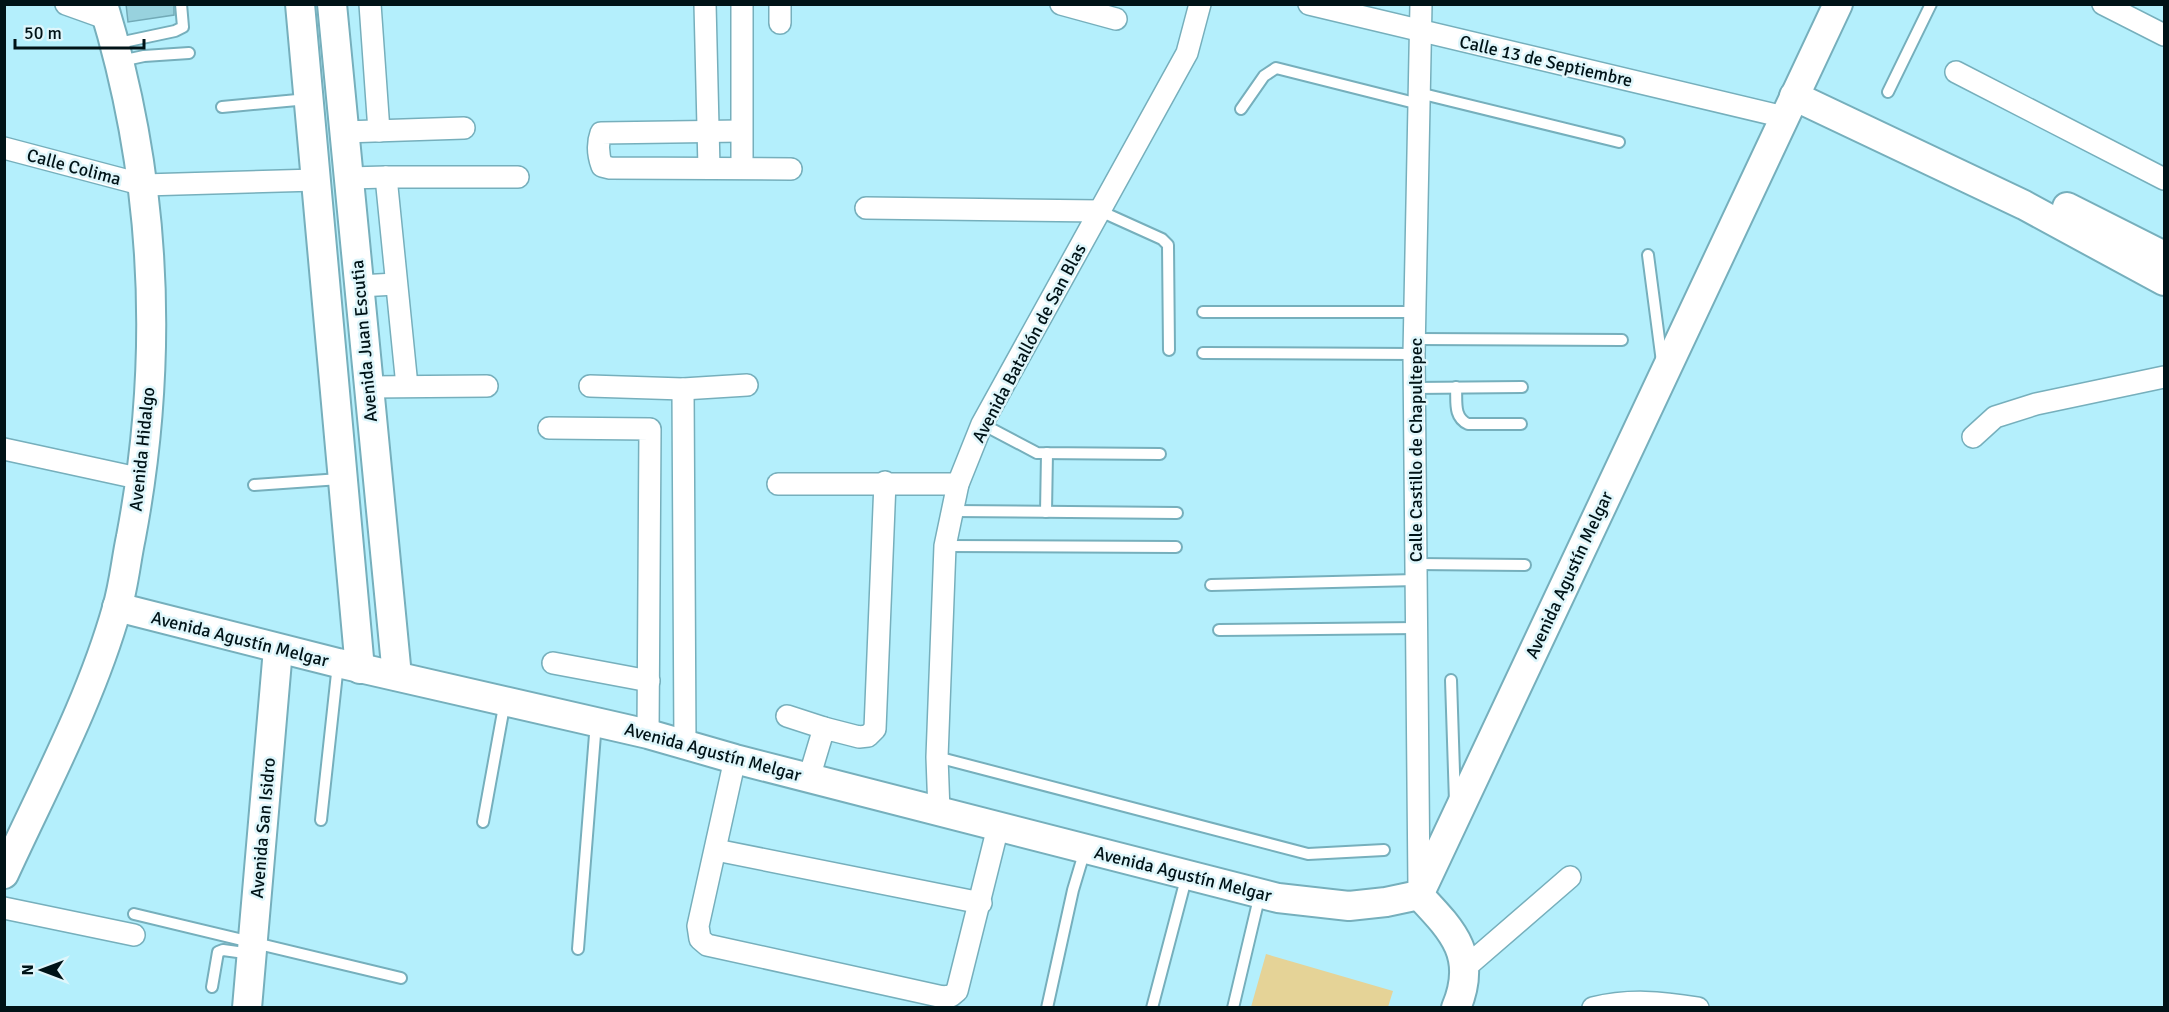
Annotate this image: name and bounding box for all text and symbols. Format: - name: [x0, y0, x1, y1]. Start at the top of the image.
- scale bar: [15, 12, 144, 50]
- text: 50 m: [24, 22, 62, 44]
- street label: Calle 13 de Septiembre: [1457, 30, 1635, 92]
- street label: Calle Colima: [24, 144, 124, 190]
- street label: Avenida Batallón de San Blas: [967, 240, 1091, 446]
- street label: Avenida Juan Escutia: [346, 259, 382, 423]
- street label: Calle Castillo de Chapultepec: [1405, 338, 1427, 562]
- street label: Avenida Hidalgo: [125, 386, 159, 512]
- street label: Avenida Agustín Melgar: [1521, 487, 1618, 662]
- street label: Avenida Agustín Melgar: [149, 606, 331, 672]
- street label: Avenida Agustín Melgar: [622, 718, 804, 786]
- street label: Avenida San Isidro: [246, 757, 280, 899]
- street label: Avenida Agustín Melgar: [1092, 841, 1274, 907]
- north arrow: [12, 940, 72, 1000]
- text: N: [18, 964, 38, 976]

